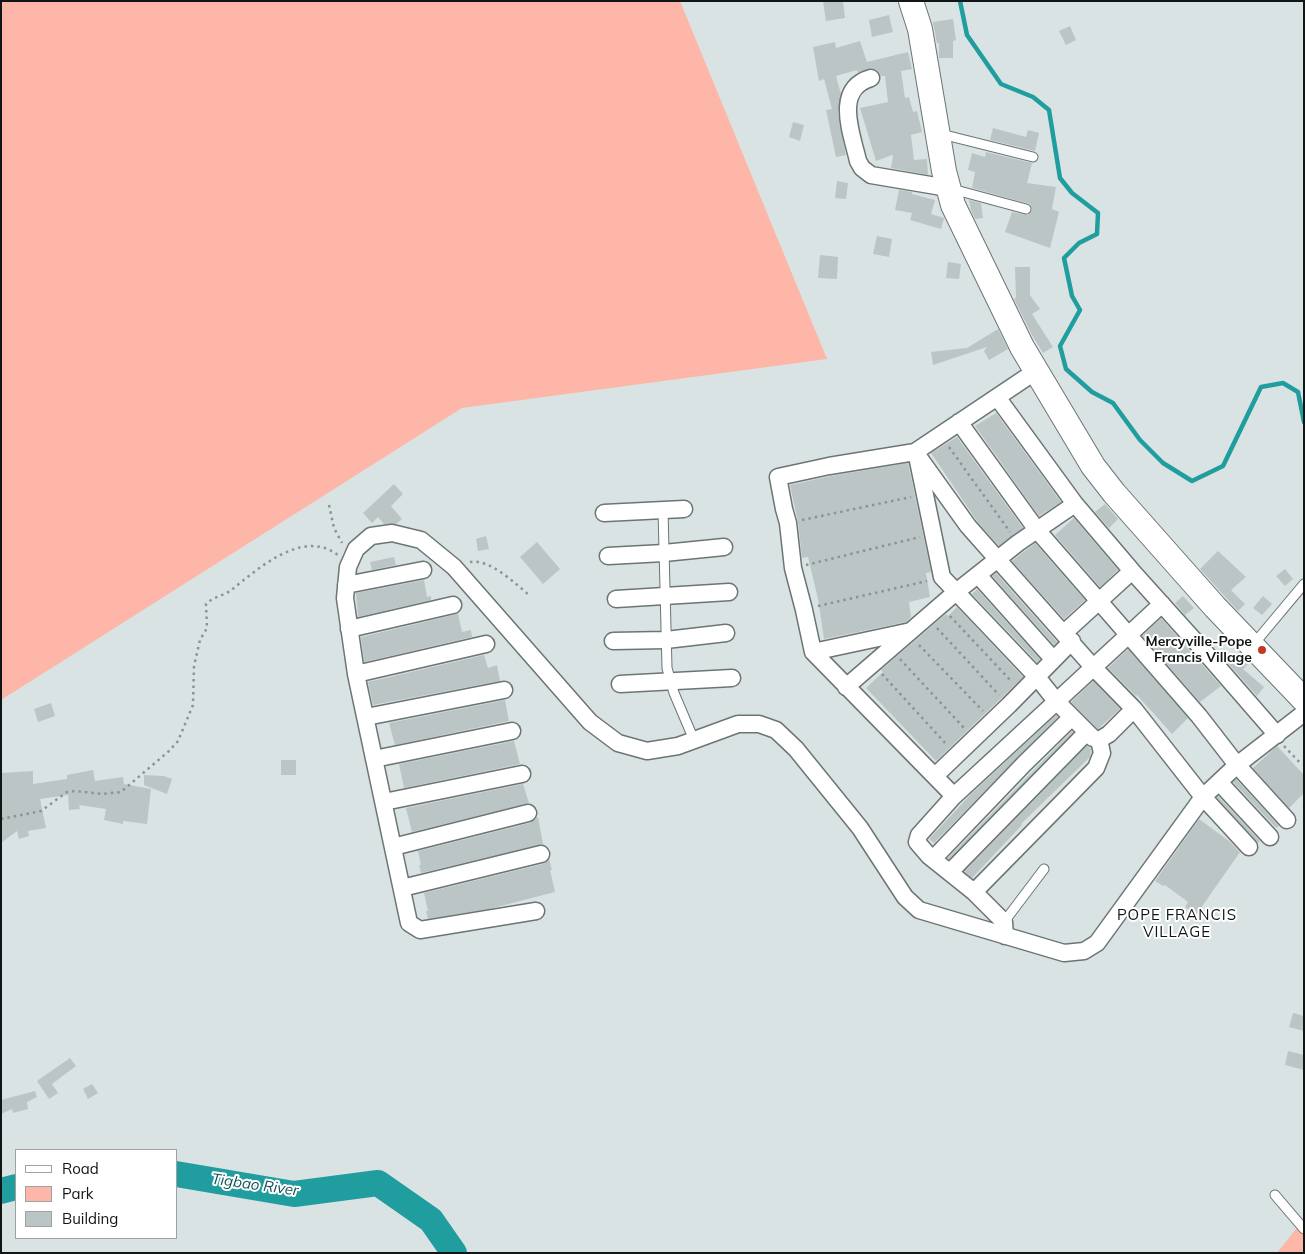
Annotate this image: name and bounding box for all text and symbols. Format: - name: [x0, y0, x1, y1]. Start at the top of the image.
- place label: Mercyville-Pope Francis Village: [1145, 634, 1252, 666]
- marker: Mercyville-Pope Francis Village: [1256, 644, 1268, 656]
- district label: POPE FRANCIS VILLAGE: [1115, 906, 1239, 941]
- legend: [15, 1149, 178, 1239]
- text: Road: [62, 1159, 99, 1178]
- water label: Tigbao River: [210, 1170, 300, 1200]
- text: Park: [62, 1184, 94, 1203]
- text: Building: [62, 1209, 118, 1228]

